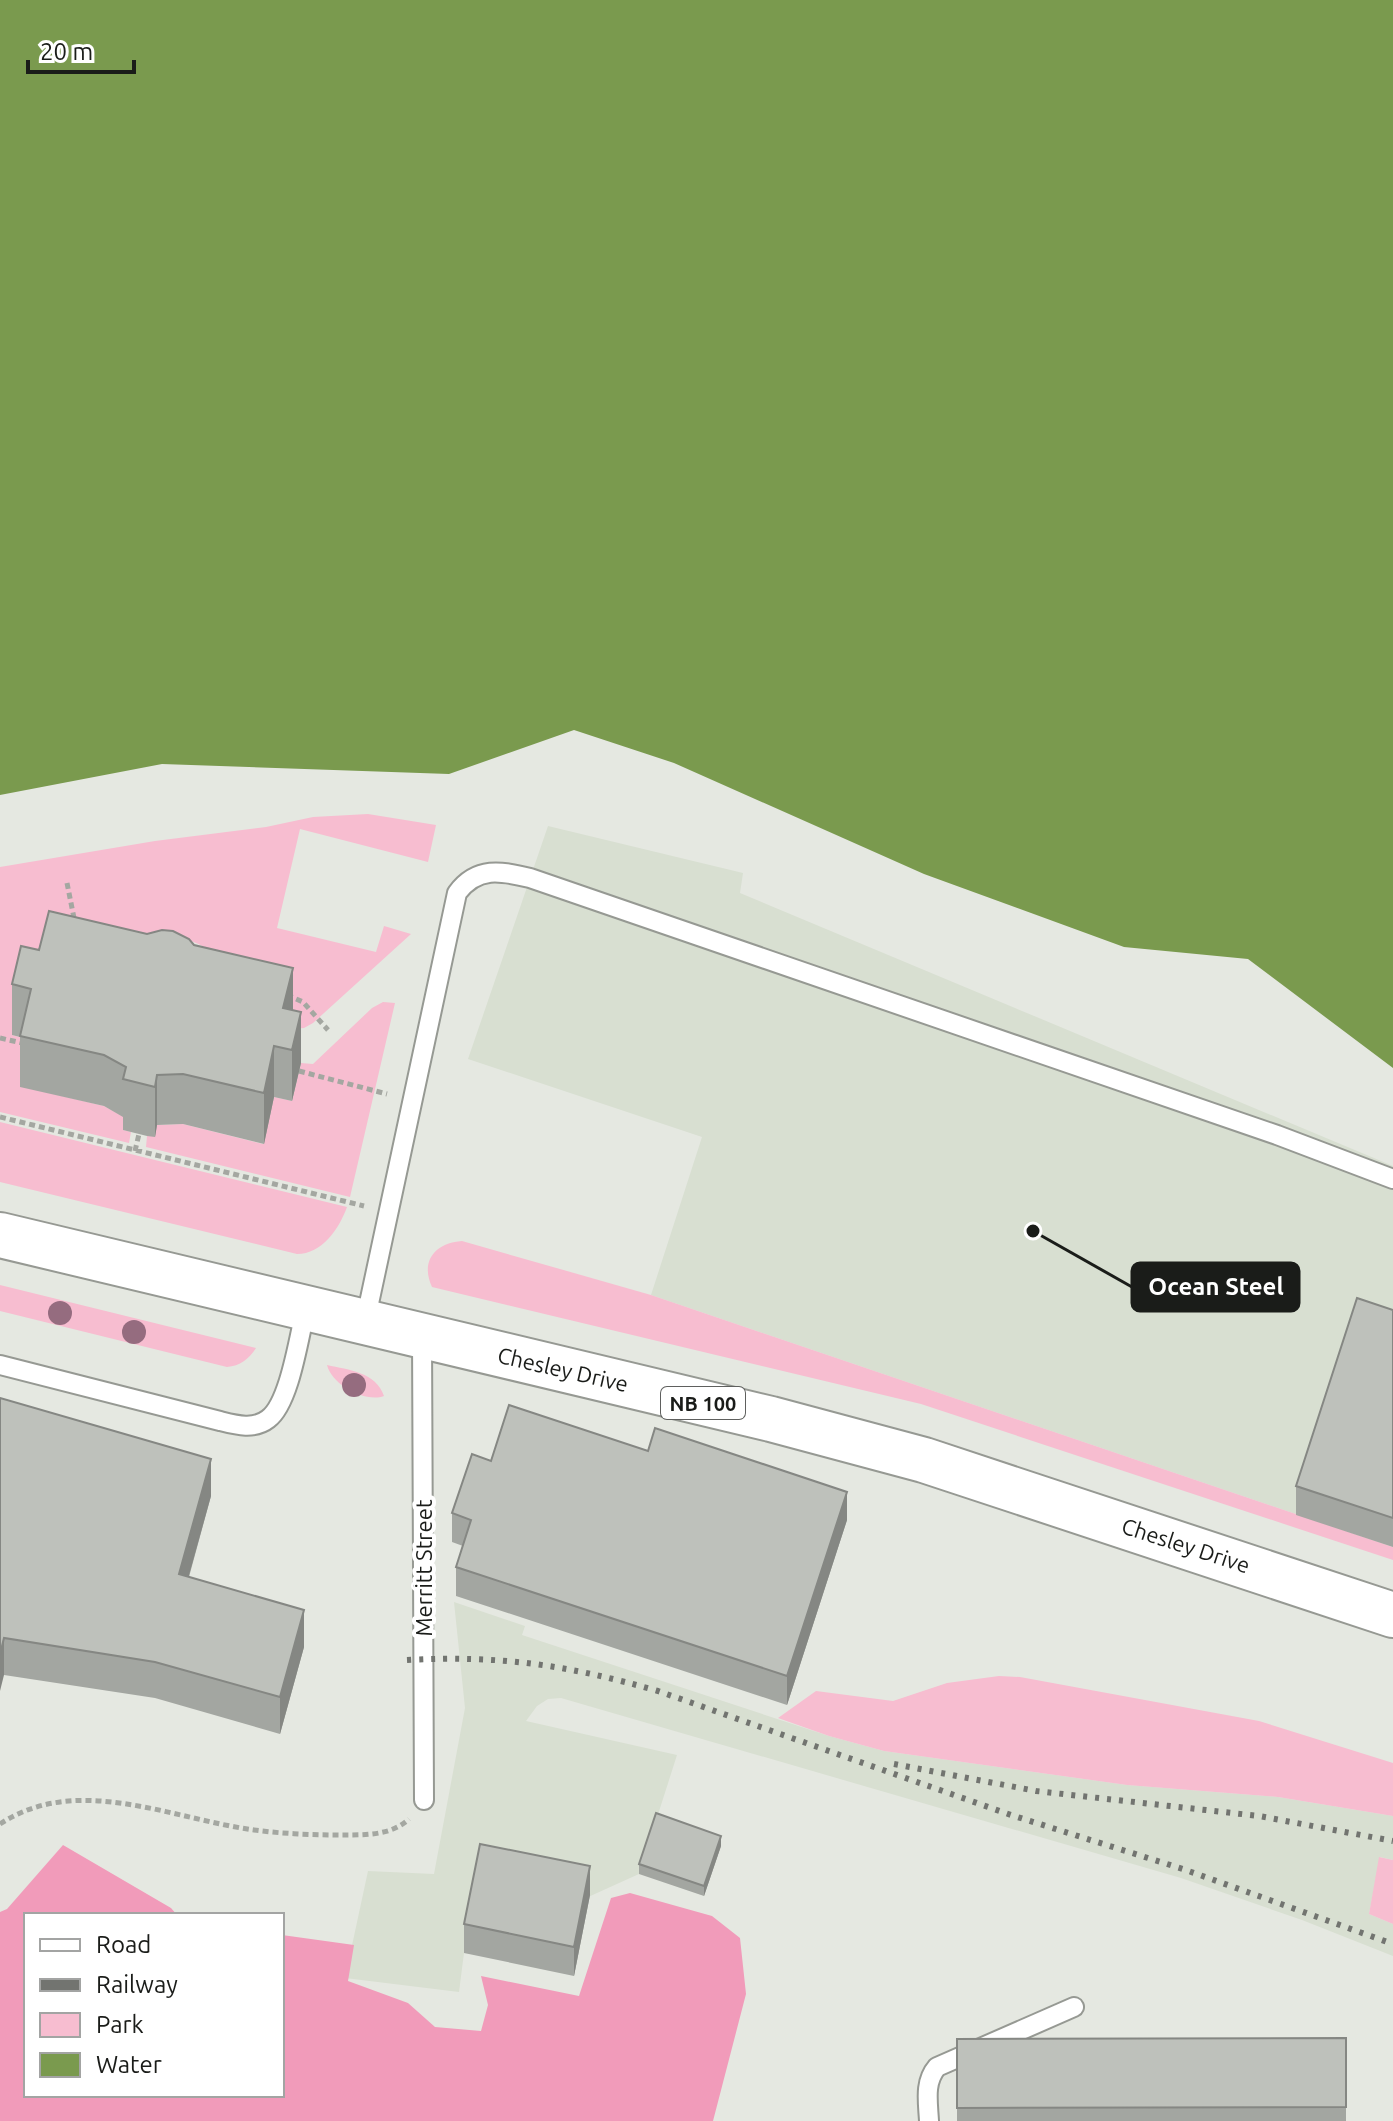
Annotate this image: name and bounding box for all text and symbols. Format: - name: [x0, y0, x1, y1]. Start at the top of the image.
- scale bar: [28, 24, 134, 74]
- text: 20 m: [40, 38, 93, 65]
- callout: Ocean Steel: [1132, 1263, 1299, 1311]
- text: Ocean Steel: [1148, 1273, 1284, 1300]
- street label: Chesley Drive: [495, 1342, 631, 1396]
- road number: NB 100: [661, 1387, 745, 1419]
- street label: Merritt Street: [411, 1499, 436, 1637]
- street label: Chesley Drive: [1119, 1513, 1253, 1577]
- legend: [24, 1913, 284, 2097]
- text: Road: [96, 1931, 151, 1958]
- text: Railway: [96, 1971, 178, 1998]
- text: Park: [96, 2011, 144, 2038]
- text: Water: [96, 2051, 162, 2078]

